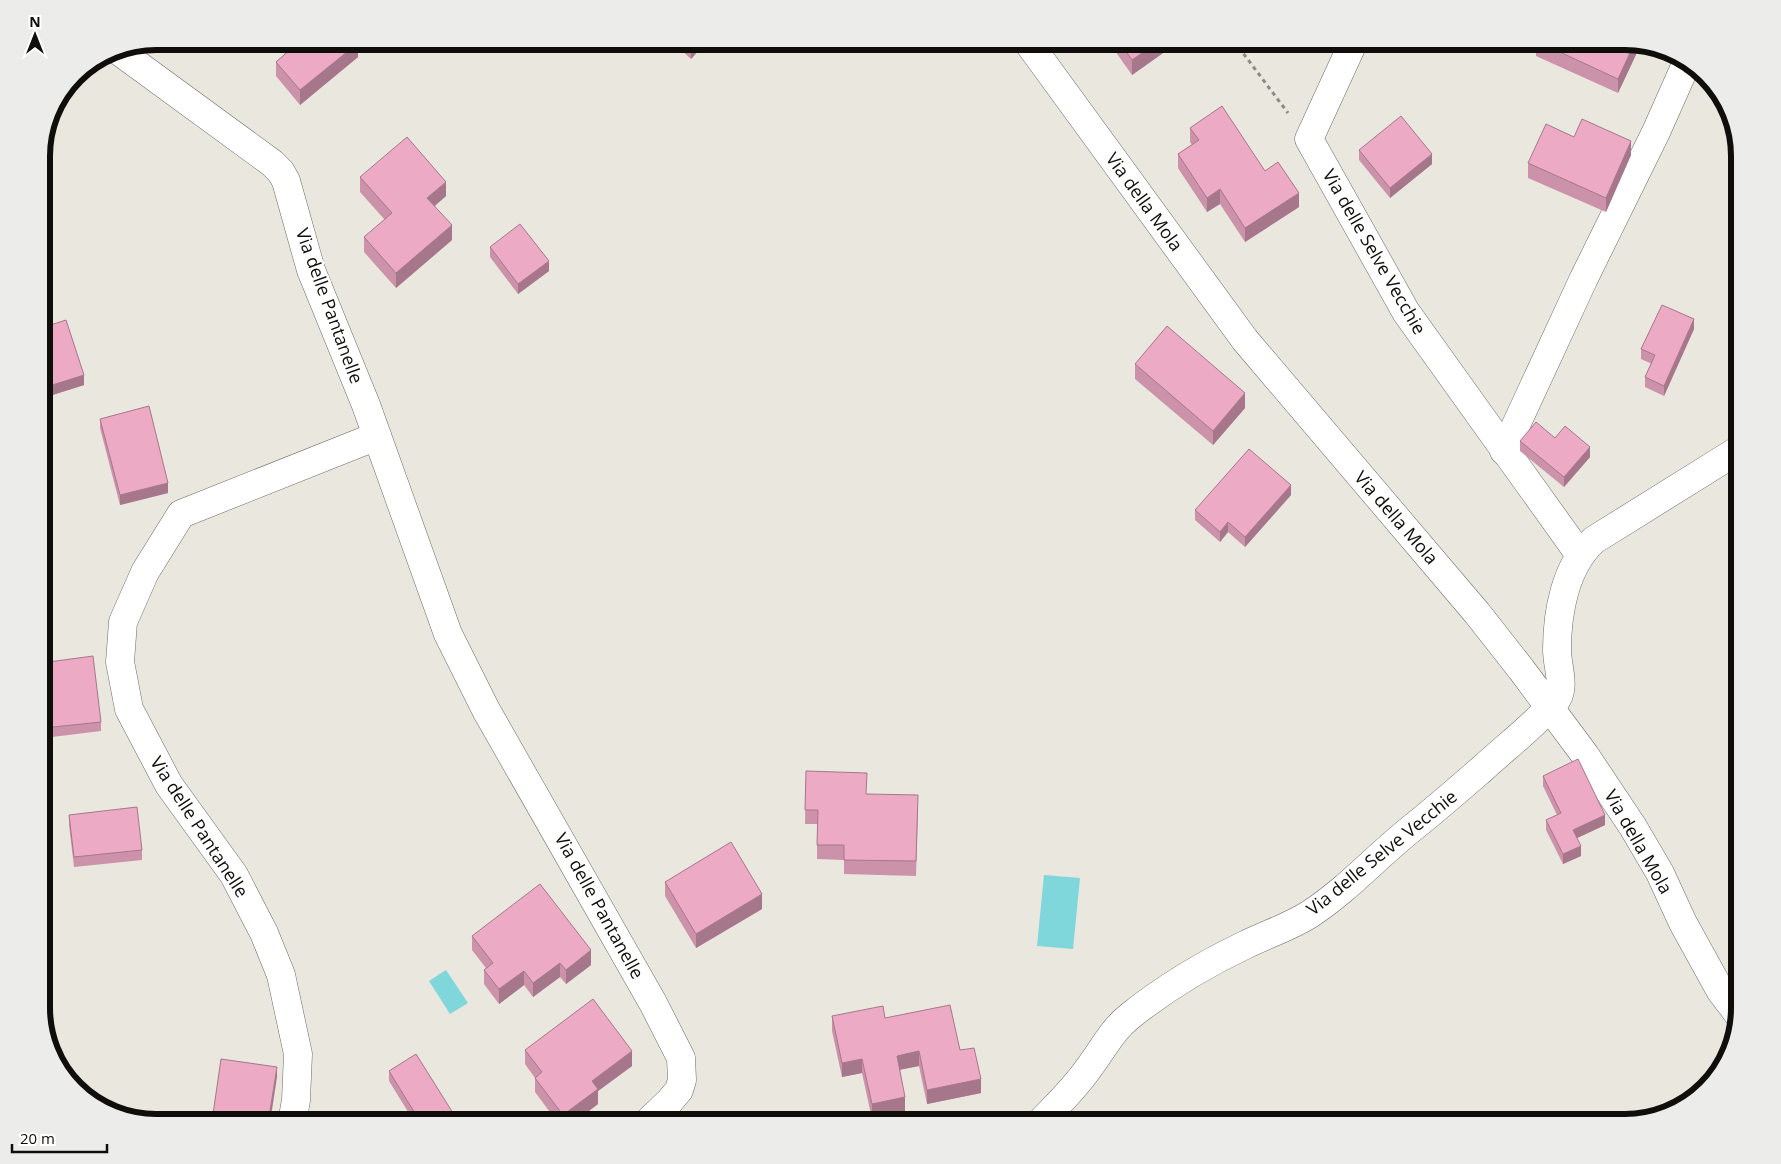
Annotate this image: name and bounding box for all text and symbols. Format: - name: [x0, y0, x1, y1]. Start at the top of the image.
- north arrow: [10, 10, 60, 60]
- text: N: [29, 12, 41, 31]
- street label: Via della Mola: [1101, 147, 1189, 256]
- street label: Via delle Selve Vecchie: [1318, 165, 1432, 338]
- street label: Via delle Pantanelle: [291, 225, 369, 387]
- street label: Via della Mola: [1350, 466, 1444, 569]
- street label: Via delle Pantanelle: [145, 751, 254, 902]
- street label: Via delle Selve Vecchie: [1301, 784, 1462, 920]
- street label: Via della Mola: [1599, 785, 1678, 898]
- street label: Via delle Pantanelle: [550, 828, 650, 983]
- scale bar: [12, 1122, 108, 1154]
- text: 20 m: [20, 1128, 55, 1148]

